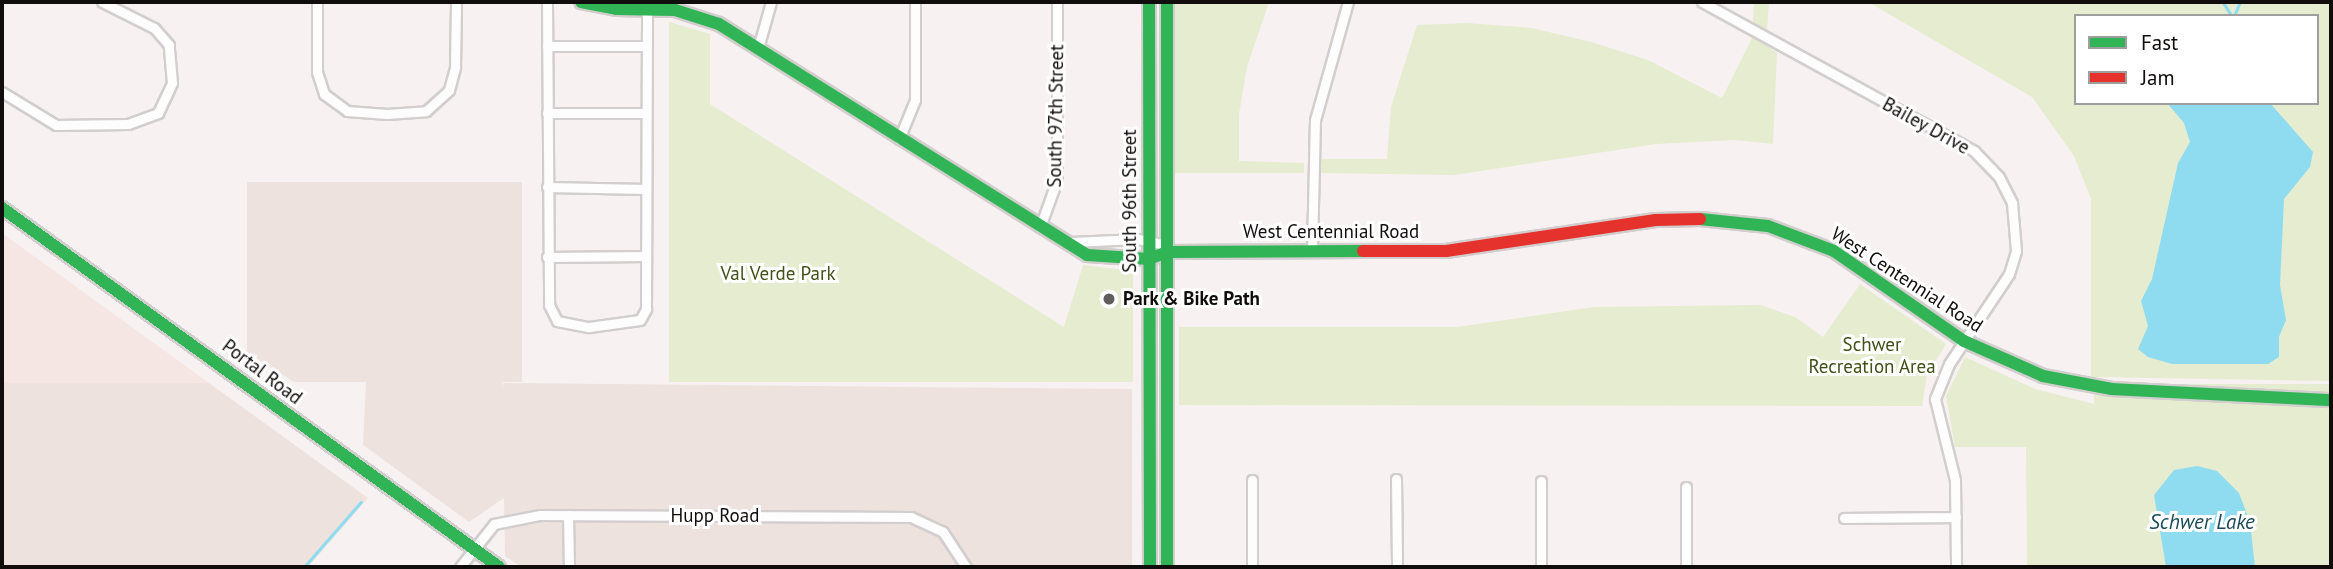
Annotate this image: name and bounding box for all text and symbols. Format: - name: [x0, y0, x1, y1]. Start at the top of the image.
- legend: [2074, 14, 2319, 105]
- text: Fast: [2141, 29, 2178, 56]
- street label: South 97th Street: [1043, 44, 1069, 188]
- text: Jam: [2141, 64, 2175, 91]
- street label: Bailey Drive: [1878, 93, 1974, 159]
- street label: South 96th Street: [1119, 129, 1141, 273]
- street label: West Centennial Road: [1243, 221, 1419, 243]
- street label: West Centennial Road: [1827, 222, 1987, 338]
- park label: Val Verde Park: [720, 263, 836, 285]
- place label: Park & Bike Path: [1123, 288, 1260, 310]
- marker: Park & Bike Path: [1101, 291, 1117, 307]
- park label: Schwer Recreation Area: [1808, 334, 1936, 378]
- street label: Portal Road: [218, 335, 306, 409]
- street label: Hupp Road: [671, 505, 759, 527]
- water label: Schwer Lake: [2149, 509, 2255, 535]

